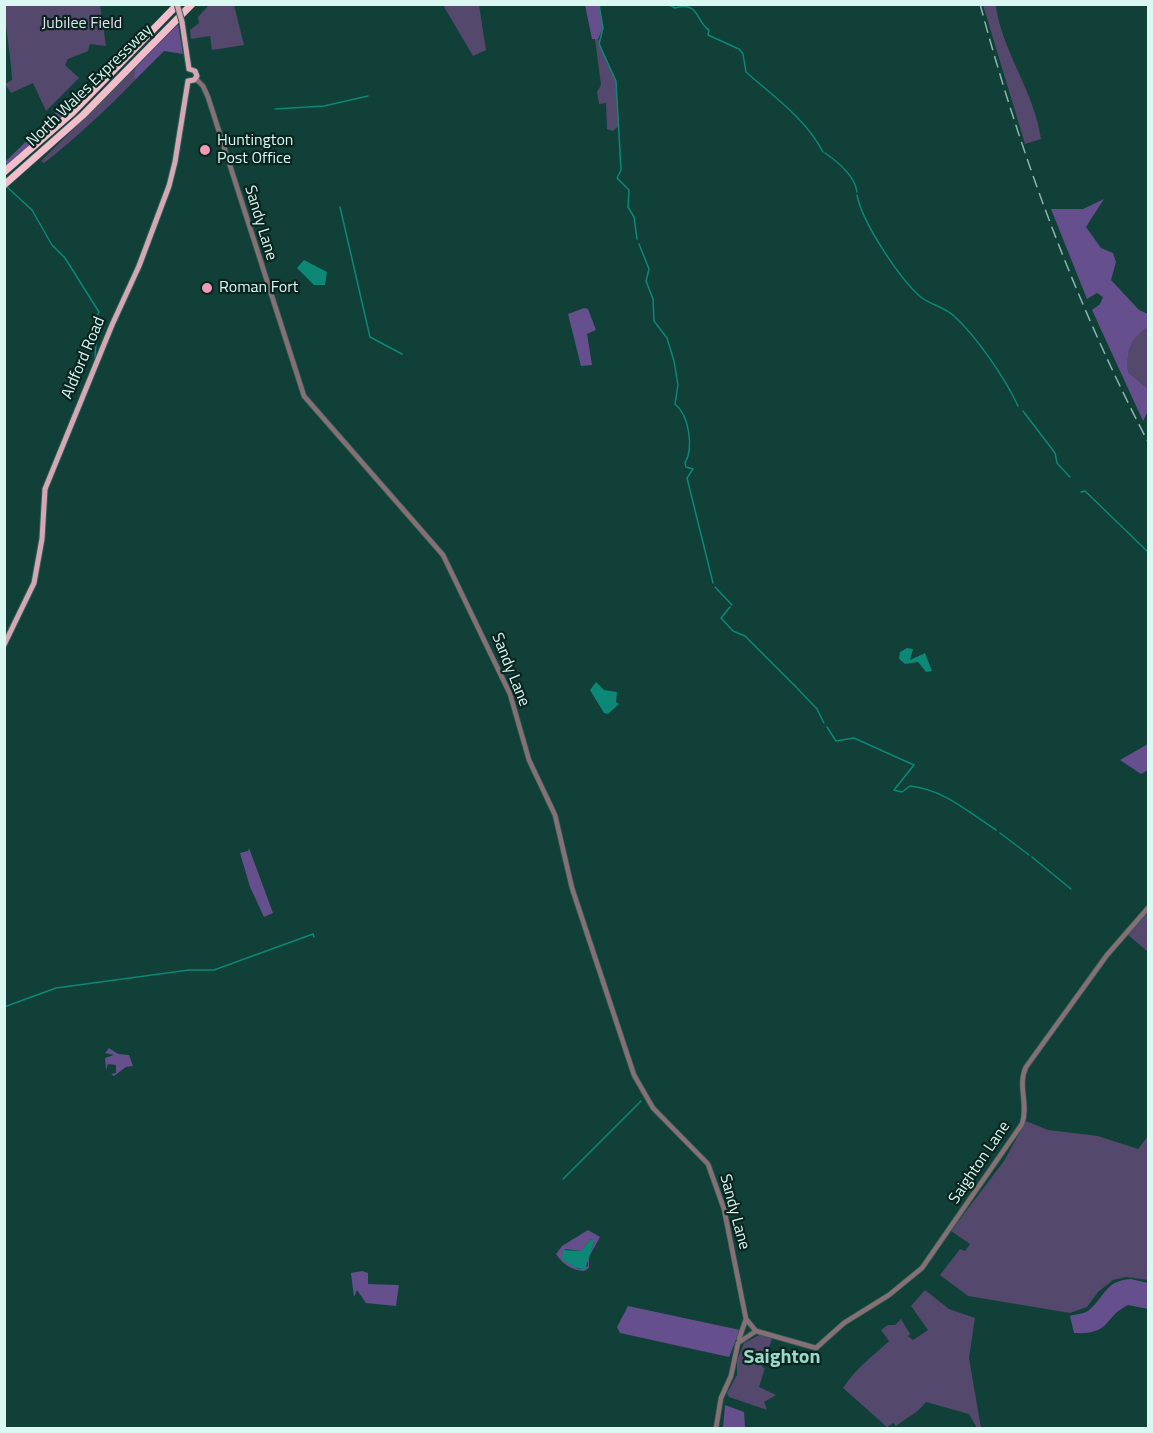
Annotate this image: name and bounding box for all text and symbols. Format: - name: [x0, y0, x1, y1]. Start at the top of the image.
- park label: Jubilee Field: [42, 14, 122, 34]
- street label: North Wales Expressway: [23, 21, 157, 151]
- place label: Huntington Post Office: [217, 131, 293, 169]
- marker: Huntington Post Office: [198, 143, 212, 157]
- street label: Sandy Lane: [240, 183, 280, 263]
- place label: Roman Fort: [219, 278, 298, 298]
- marker: Roman Fort: [200, 281, 214, 295]
- street label: Aldford Road: [58, 314, 110, 402]
- street label: Sandy Lane: [487, 631, 533, 709]
- street label: Saighton Lane: [945, 1118, 1015, 1208]
- street label: Sandy Lane: [715, 1172, 753, 1252]
- district label: Saighton: [744, 1346, 820, 1370]

